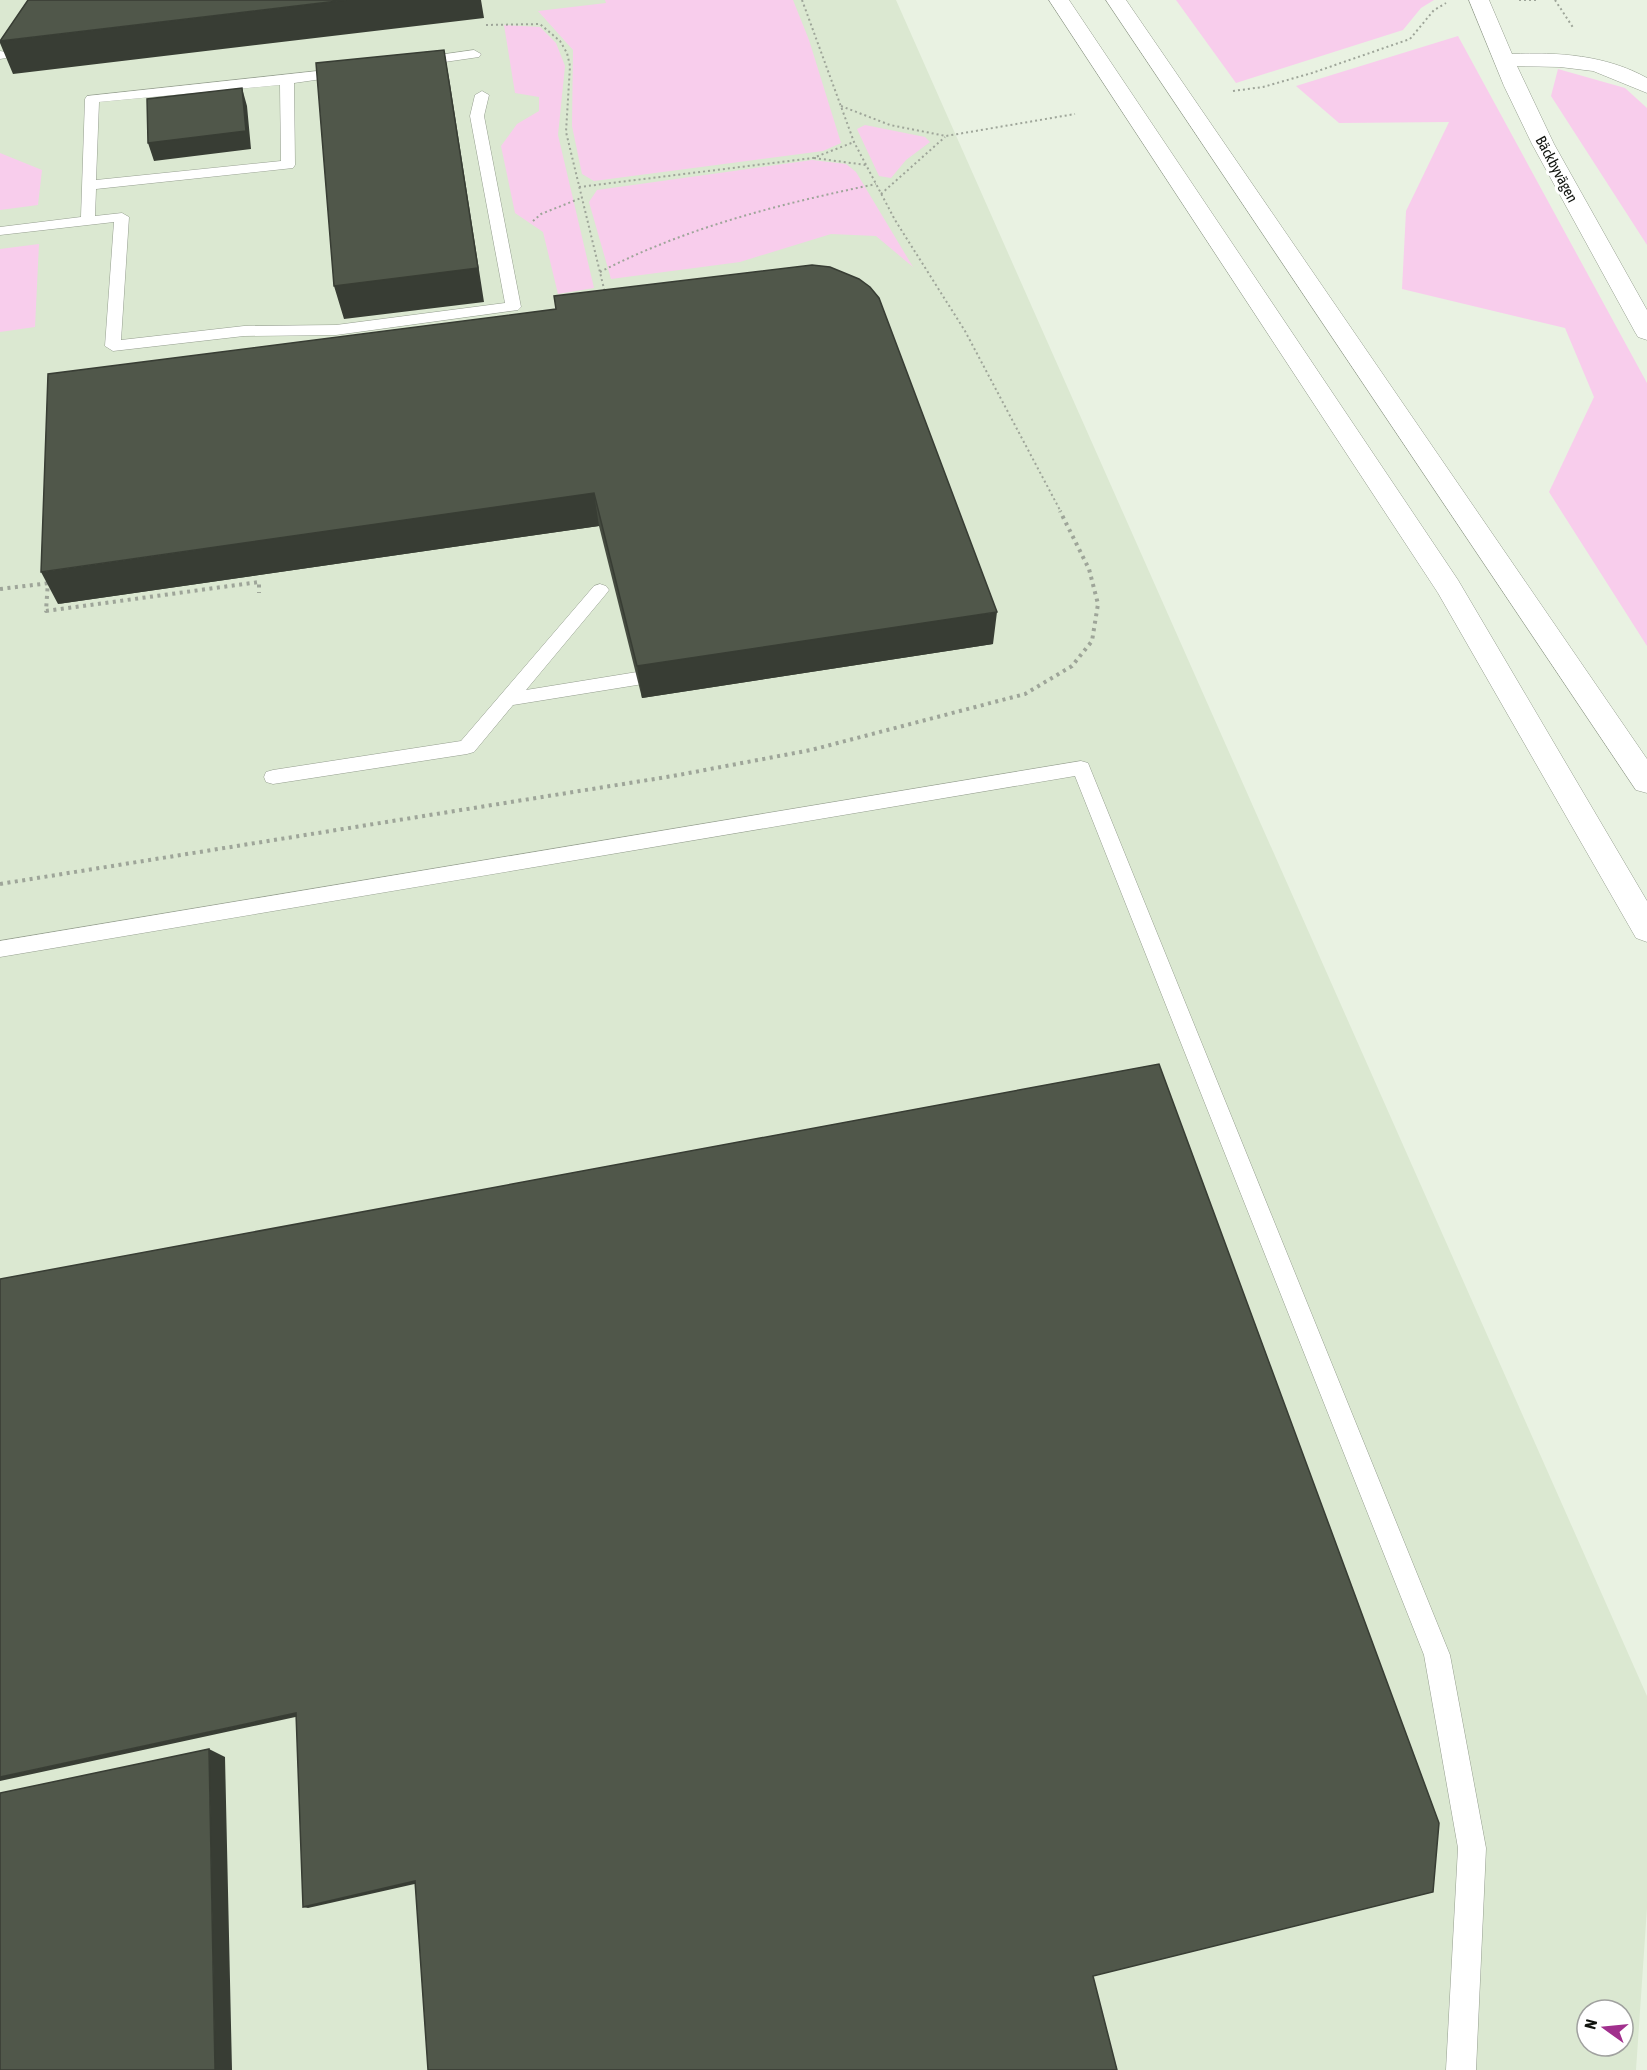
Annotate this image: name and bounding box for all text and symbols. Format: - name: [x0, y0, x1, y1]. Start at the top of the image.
- street label: Bäckbyvägen: [1532, 133, 1582, 205]
- north arrow: [1575, 1998, 1635, 2058]
- text: N: [1581, 2017, 1600, 2031]

